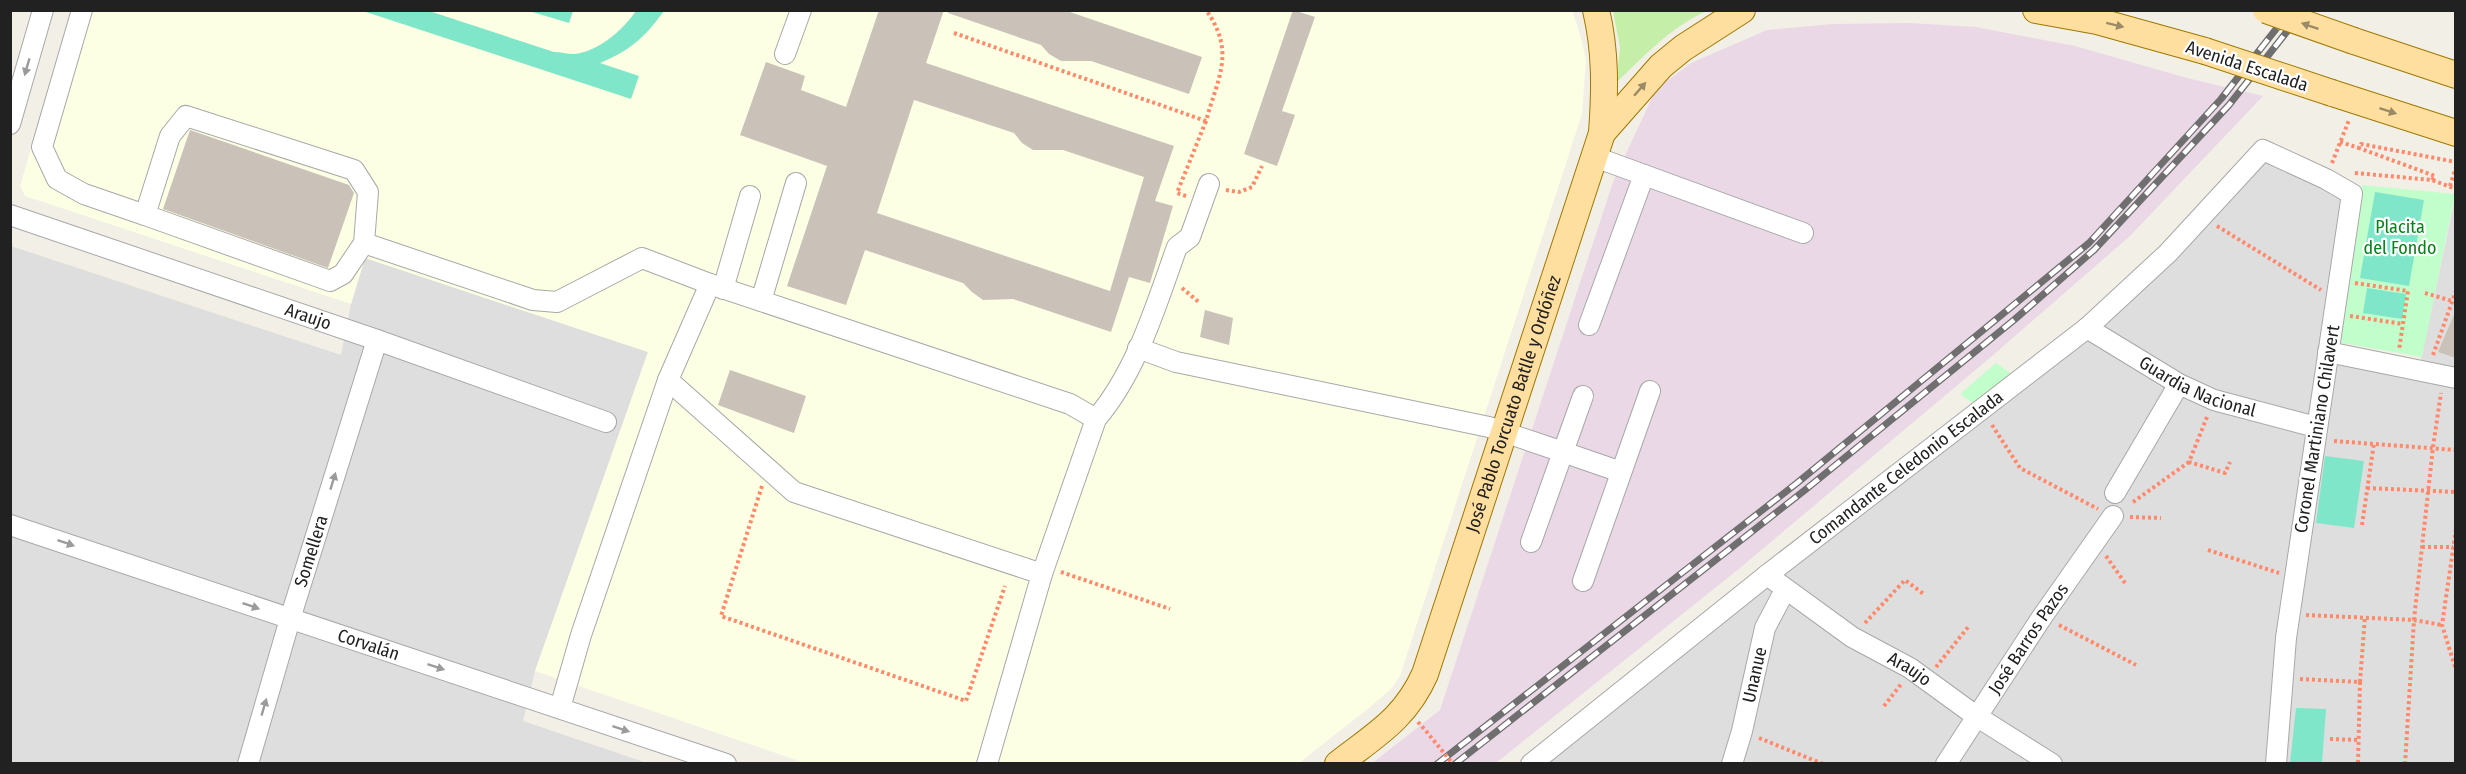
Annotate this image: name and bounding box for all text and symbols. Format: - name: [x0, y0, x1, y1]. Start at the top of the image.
- one-way arrow: [2301, 20, 2319, 30]
- one-way arrow: [2105, 21, 2124, 31]
- street label: Avenida Escalada: [2183, 36, 2311, 96]
- one-way arrow: [22, 58, 31, 76]
- one-way arrow: [1633, 82, 1646, 97]
- one-way arrow: [2379, 107, 2397, 116]
- park label: Placita del Fondo: [2364, 216, 2436, 259]
- street label: José Pablo Torcuato Batlle y Ordóñez: [1461, 273, 1566, 535]
- street label: Araujo: [282, 298, 334, 335]
- street label: Coronel Martiniano Chilavert: [2290, 323, 2344, 535]
- street label: Guardia Nacional: [2135, 351, 2258, 422]
- street label: Comandante Celedonio Escalada: [1805, 386, 2008, 550]
- one-way arrow: [329, 472, 338, 490]
- street label: Somellera: [290, 512, 333, 590]
- one-way arrow: [57, 539, 75, 549]
- street label: José Barros Pazos: [1984, 579, 2074, 698]
- one-way arrow: [242, 601, 260, 611]
- street label: Corvalán: [335, 624, 402, 665]
- street label: Unanue: [1738, 645, 1771, 705]
- street label: Araujo: [1884, 647, 1936, 691]
- one-way arrow: [427, 663, 445, 672]
- one-way arrow: [260, 698, 269, 716]
- one-way arrow: [612, 724, 630, 734]

